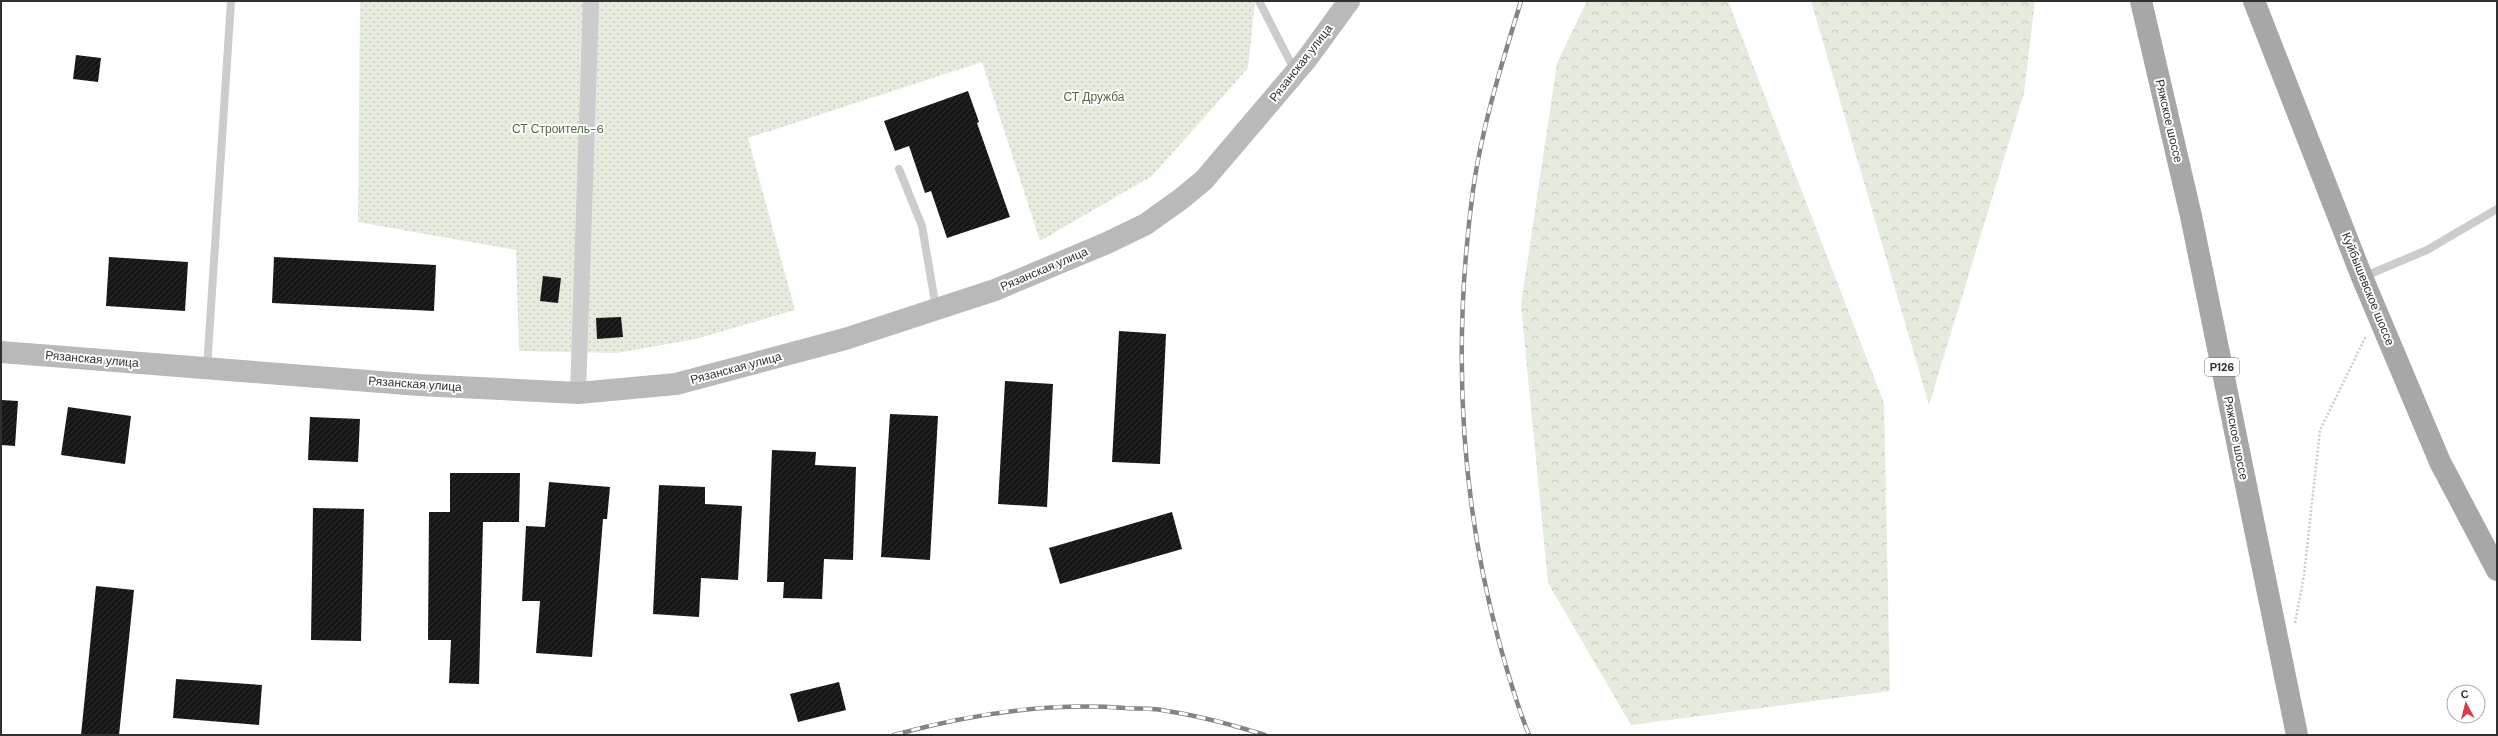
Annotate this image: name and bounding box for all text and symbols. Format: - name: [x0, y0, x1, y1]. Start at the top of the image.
- street label: Рязанская улица: [1266, 21, 1336, 105]
- street label: Ряжское шоссе: [2152, 78, 2186, 165]
- park label: СТ Дружба: [1063, 89, 1125, 105]
- park label: СТ Строитель-6: [512, 121, 604, 137]
- street label: Куйбышевское шоссе: [2338, 230, 2398, 348]
- street label: Рязанская улица: [998, 243, 1091, 295]
- street label: Рязанская улица: [45, 347, 140, 371]
- street label: Рязанская улица: [689, 348, 784, 388]
- road number: Р126: [2205, 358, 2239, 376]
- street label: Рязанская улица: [368, 373, 463, 395]
- street label: Ряжское шоссе: [2220, 395, 2252, 482]
- north arrow: [2446, 684, 2486, 724]
- text: С: [2460, 687, 2470, 702]

